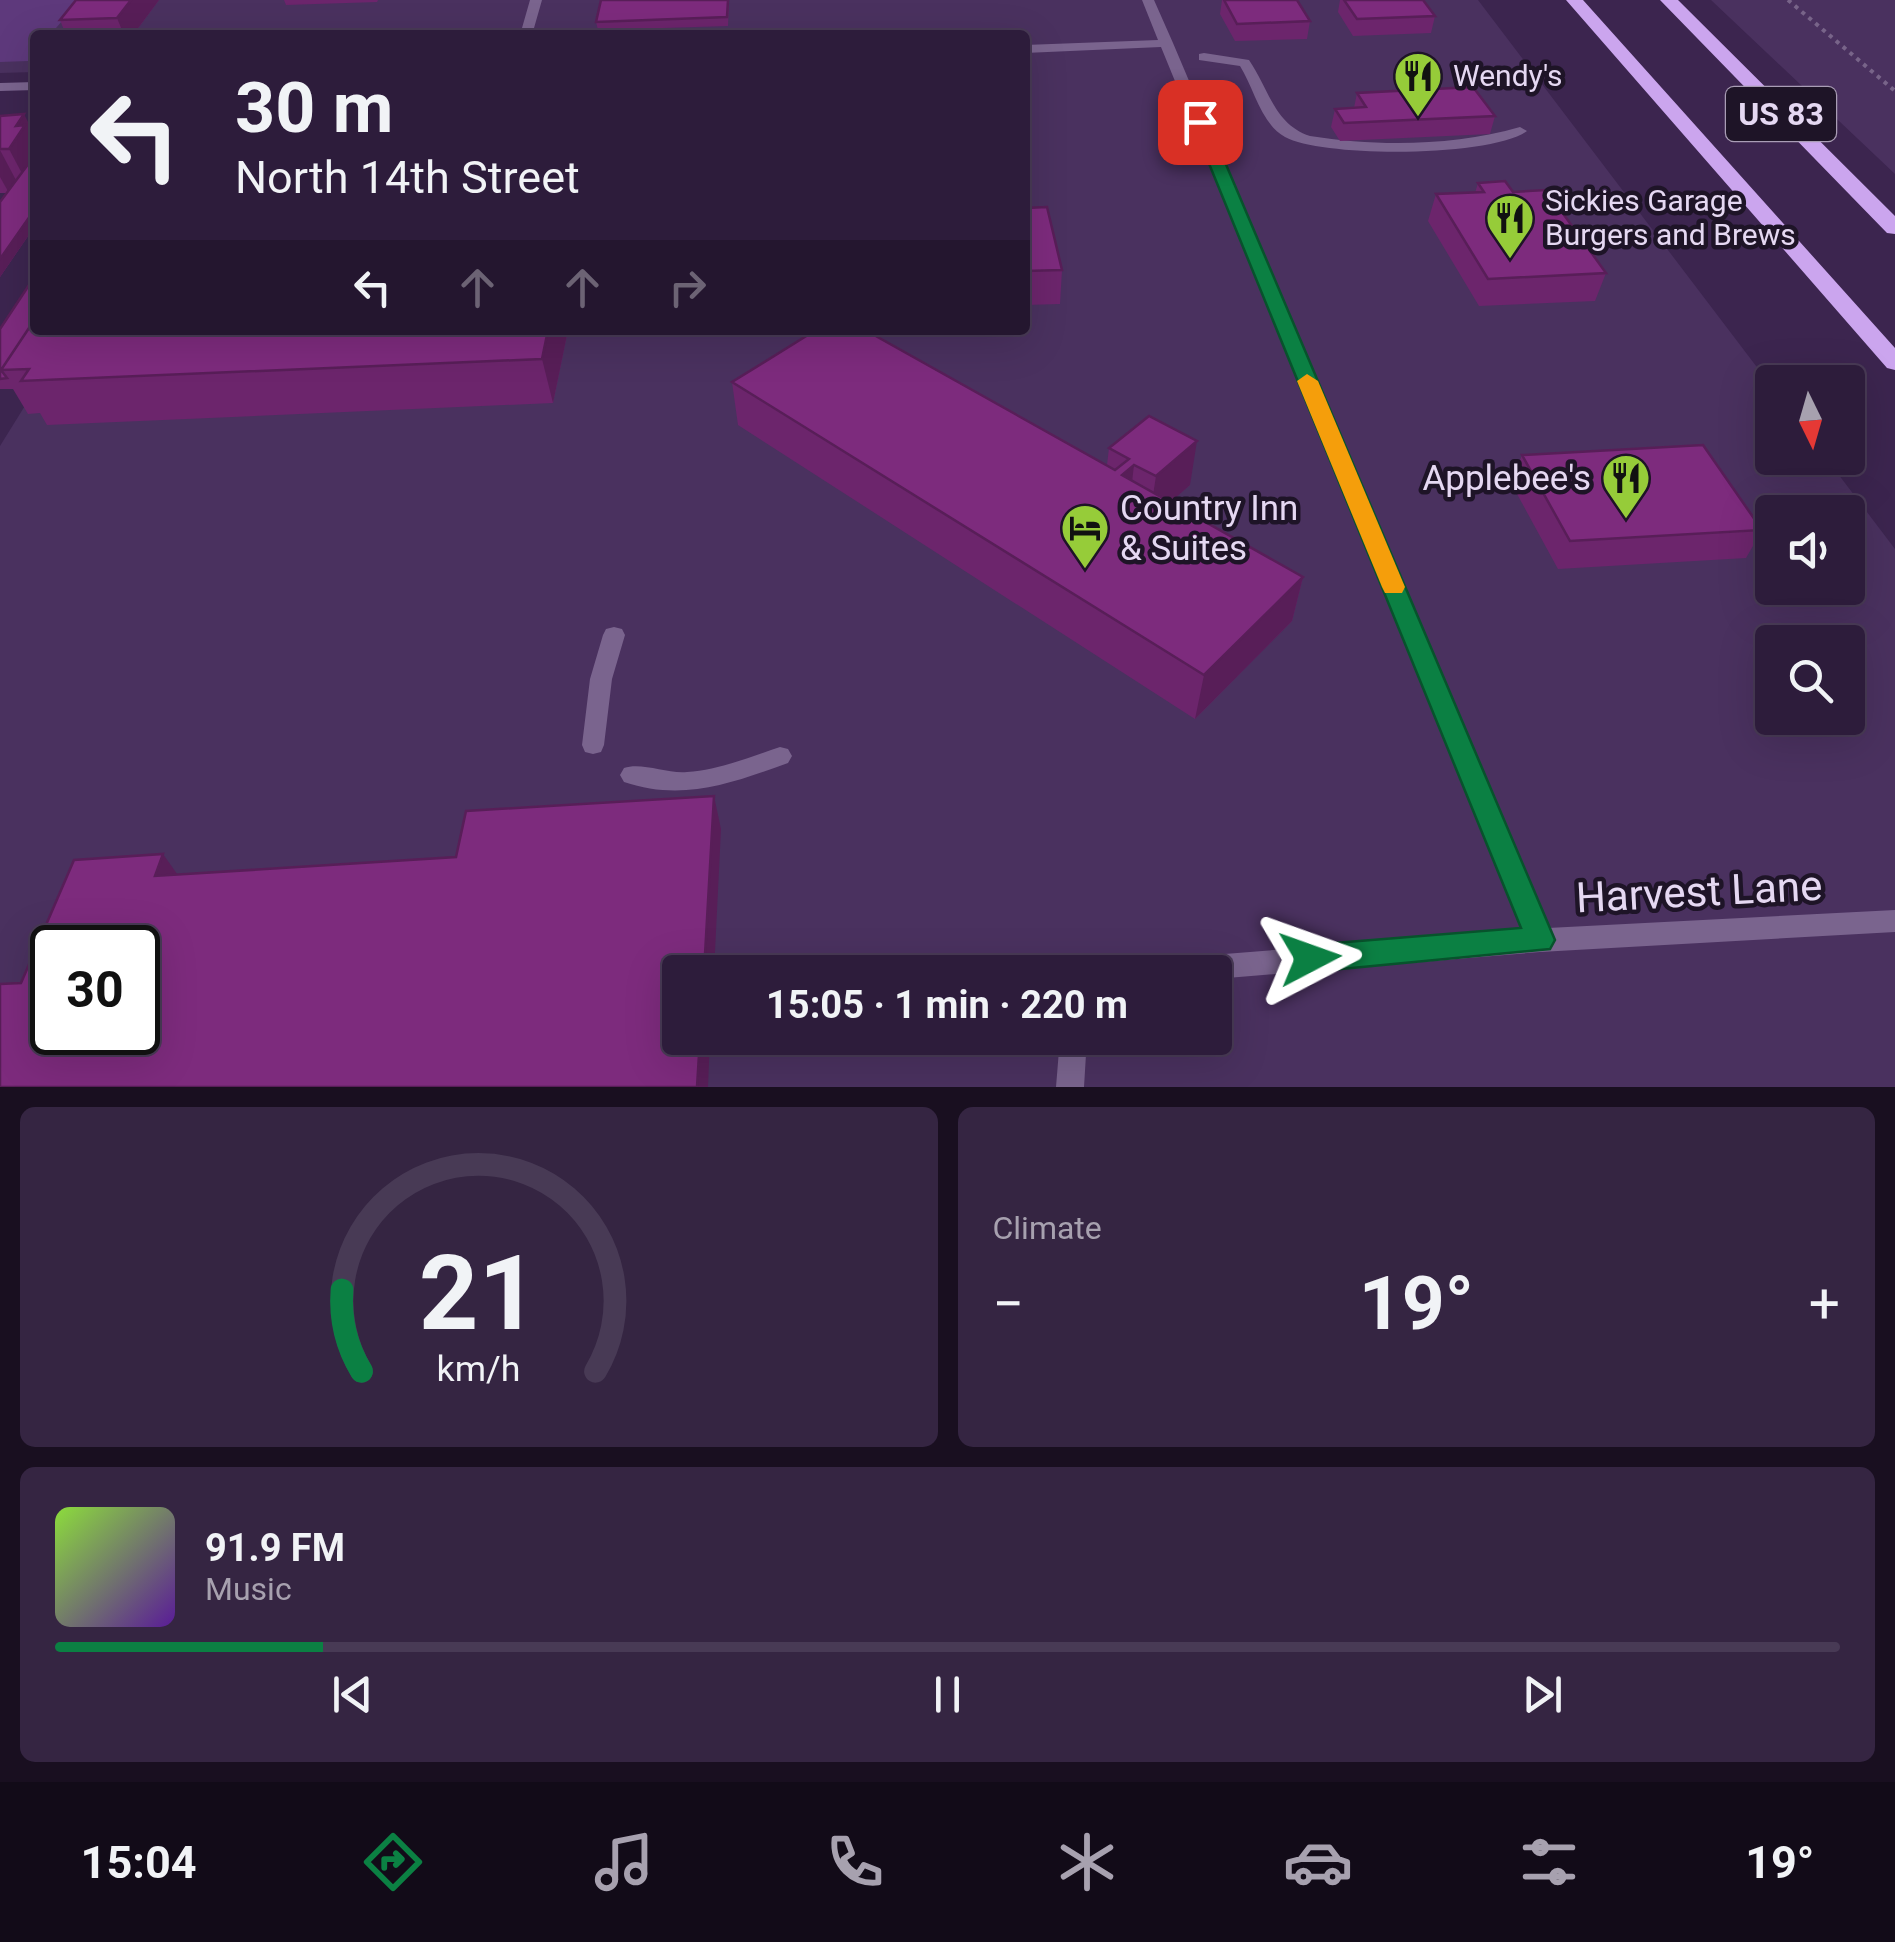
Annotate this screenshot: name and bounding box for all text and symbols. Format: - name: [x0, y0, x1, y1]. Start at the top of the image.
- restaurant icon: Wendy's: [1392, 50, 1444, 118]
- place label: Wendy's: [1453, 58, 1563, 93]
- text: 30 m: [235, 67, 393, 149]
- icon: left: [70, 70, 200, 200]
- pin: [1158, 80, 1243, 165]
- road number: US 83: [1726, 87, 1836, 141]
- icon: arrive: [1173, 95, 1228, 150]
- text: North 14th Street: [235, 151, 580, 204]
- place label: Sickies Garage Burgers and Brews: [1545, 183, 1796, 252]
- restaurant icon: Sickies Garage Burgers and Brews: [1484, 192, 1536, 260]
- icon: left: [345, 260, 400, 315]
- icon: ahead: [450, 260, 505, 315]
- icon: ahead: [555, 260, 610, 315]
- icon: right: [660, 260, 715, 315]
- north arrow: [1755, 365, 1865, 475]
- map controls: [1755, 365, 1865, 735]
- restaurant icon: Applebee's: [1600, 452, 1652, 520]
- place label: Applebee's: [1422, 458, 1591, 499]
- place label: Country Inn & Suites: [1120, 488, 1298, 569]
- button: sound: [1755, 495, 1865, 605]
- hotel icon: Country Inn & Suites: [1059, 502, 1111, 570]
- button: search: [1755, 625, 1865, 735]
- street label: Harvest Lane: [1575, 861, 1823, 922]
- position arrow: [1258, 906, 1362, 1010]
- speed limit sign: 30: [30, 925, 160, 1055]
- text: 15:05 · 1 min · 220 m: [766, 983, 1128, 1027]
- text: Climate: [993, 1209, 1102, 1247]
- text: 21: [419, 1233, 538, 1354]
- text: 19°: [1359, 1259, 1474, 1347]
- text: −: [993, 1272, 1024, 1336]
- text: +: [1809, 1272, 1840, 1336]
- text: km/h: [437, 1348, 521, 1390]
- text: 91.9 FM: [205, 1526, 345, 1570]
- text: Music: [205, 1570, 292, 1608]
- icon: previous: [325, 1667, 380, 1722]
- icon: pause: [920, 1667, 975, 1722]
- icon: next: [1515, 1667, 1570, 1722]
- icon: directions: [358, 1827, 428, 1897]
- icon: music: [589, 1827, 659, 1897]
- icon: phone: [820, 1827, 890, 1897]
- icon: climate: [1052, 1827, 1122, 1897]
- icon: car: [1283, 1827, 1353, 1897]
- icon: filters: [1514, 1827, 1584, 1897]
- text: 15:04: [81, 1836, 197, 1889]
- text: 19°: [1745, 1836, 1814, 1889]

